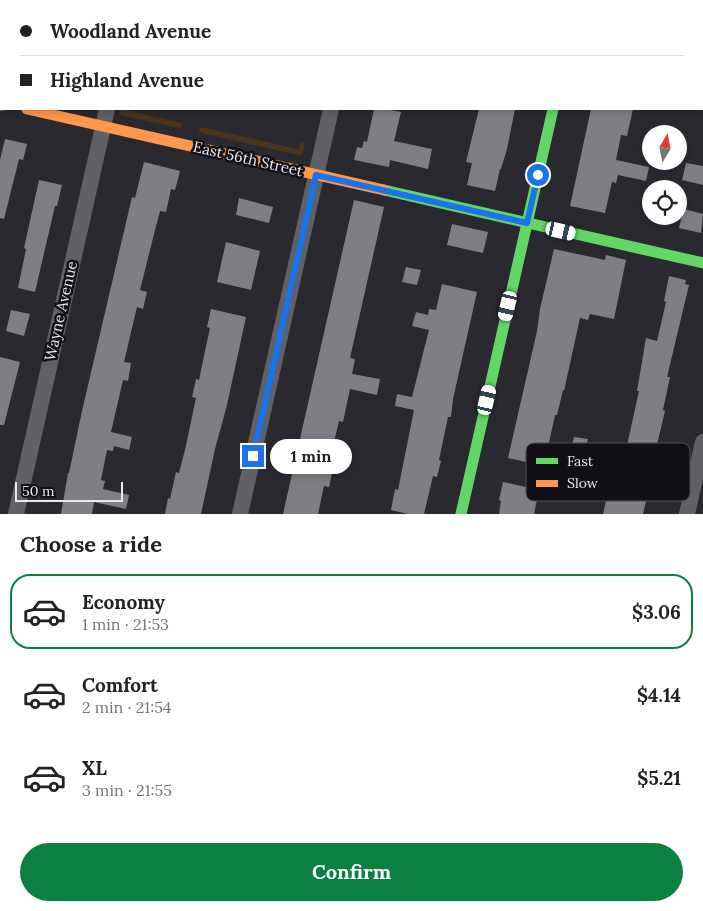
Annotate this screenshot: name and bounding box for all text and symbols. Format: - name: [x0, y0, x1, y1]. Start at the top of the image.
- text: Woodland Avenue: [50, 19, 211, 43]
- text: Highland Avenue: [50, 68, 204, 92]
- north arrow: [642, 125, 688, 170]
- map controls: [642, 125, 687, 225]
- street label: East 56th Street: [191, 137, 305, 180]
- route start: [527, 164, 549, 186]
- button: locate: [642, 180, 687, 225]
- car: [544, 220, 577, 242]
- street label: Wayne Avenue: [40, 259, 81, 363]
- car: [497, 290, 518, 322]
- car: [476, 384, 497, 416]
- callout: 1 min: [270, 438, 353, 474]
- legend: [526, 443, 690, 501]
- route end: [242, 445, 264, 467]
- text: 1 min: [291, 446, 331, 466]
- text: Fast: [567, 452, 594, 470]
- text: Slow: [567, 474, 599, 492]
- scale bar: [15, 478, 122, 502]
- text: 50 m: [22, 482, 55, 500]
- text: Choose a ride: [20, 530, 162, 558]
- icon: car: [22, 589, 67, 634]
- text: Economy: [82, 590, 165, 614]
- text: $3.06: [632, 600, 681, 624]
- text: 1 min · 21:53: [82, 614, 169, 634]
- icon: car: [22, 672, 67, 717]
- text: Comfort: [82, 673, 158, 697]
- text: $4.14: [637, 683, 681, 707]
- text: 2 min · 21:54: [82, 697, 172, 717]
- icon: car: [22, 755, 67, 800]
- text: XL: [82, 756, 107, 780]
- text: $5.21: [637, 766, 681, 790]
- text: 3 min · 21:55: [82, 780, 172, 800]
- button: Confirm: [20, 843, 683, 901]

